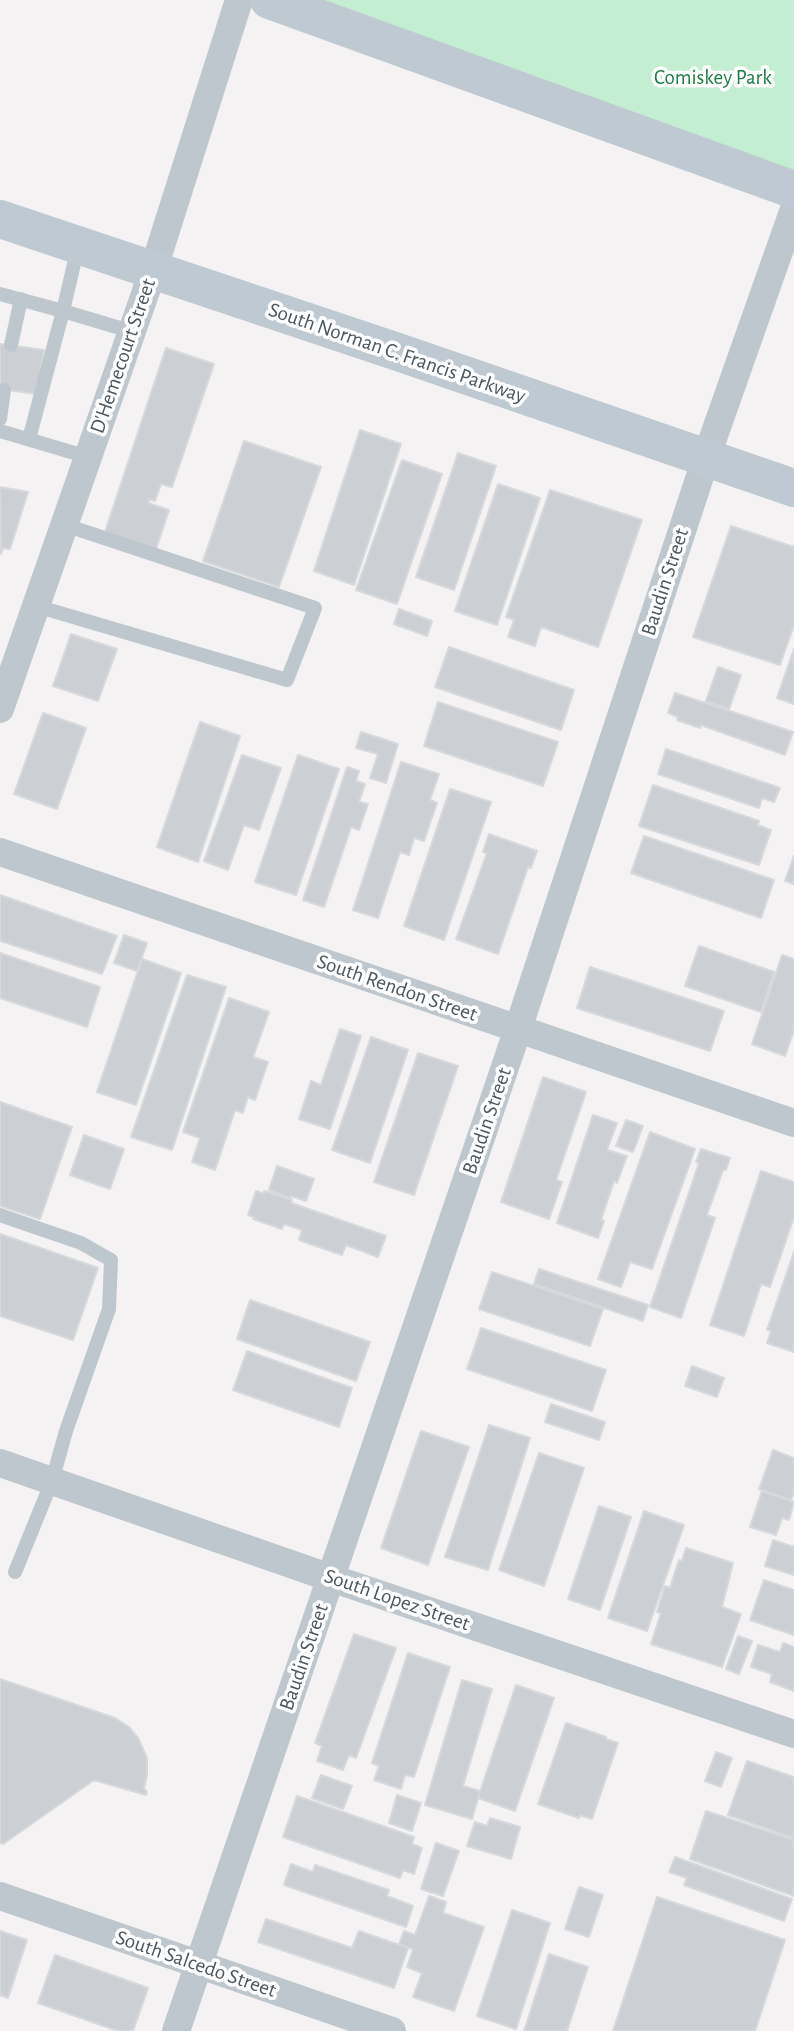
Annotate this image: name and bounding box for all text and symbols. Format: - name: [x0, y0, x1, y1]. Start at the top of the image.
- park label: Comiskey Park: [654, 65, 772, 91]
- street label: D'Hemecourt Street: [85, 275, 161, 437]
- street label: South Norman C. Francis Parkway: [265, 297, 529, 409]
- street label: Baudin Street: [636, 525, 694, 639]
- street label: South Rendon Street: [314, 949, 480, 1027]
- street label: Baudin Street: [457, 1064, 517, 1178]
- street label: South Lopez Street: [321, 1563, 473, 1637]
- street label: Baudin Street: [274, 1600, 334, 1714]
- street label: South Salcedo Street: [113, 1925, 279, 2003]

